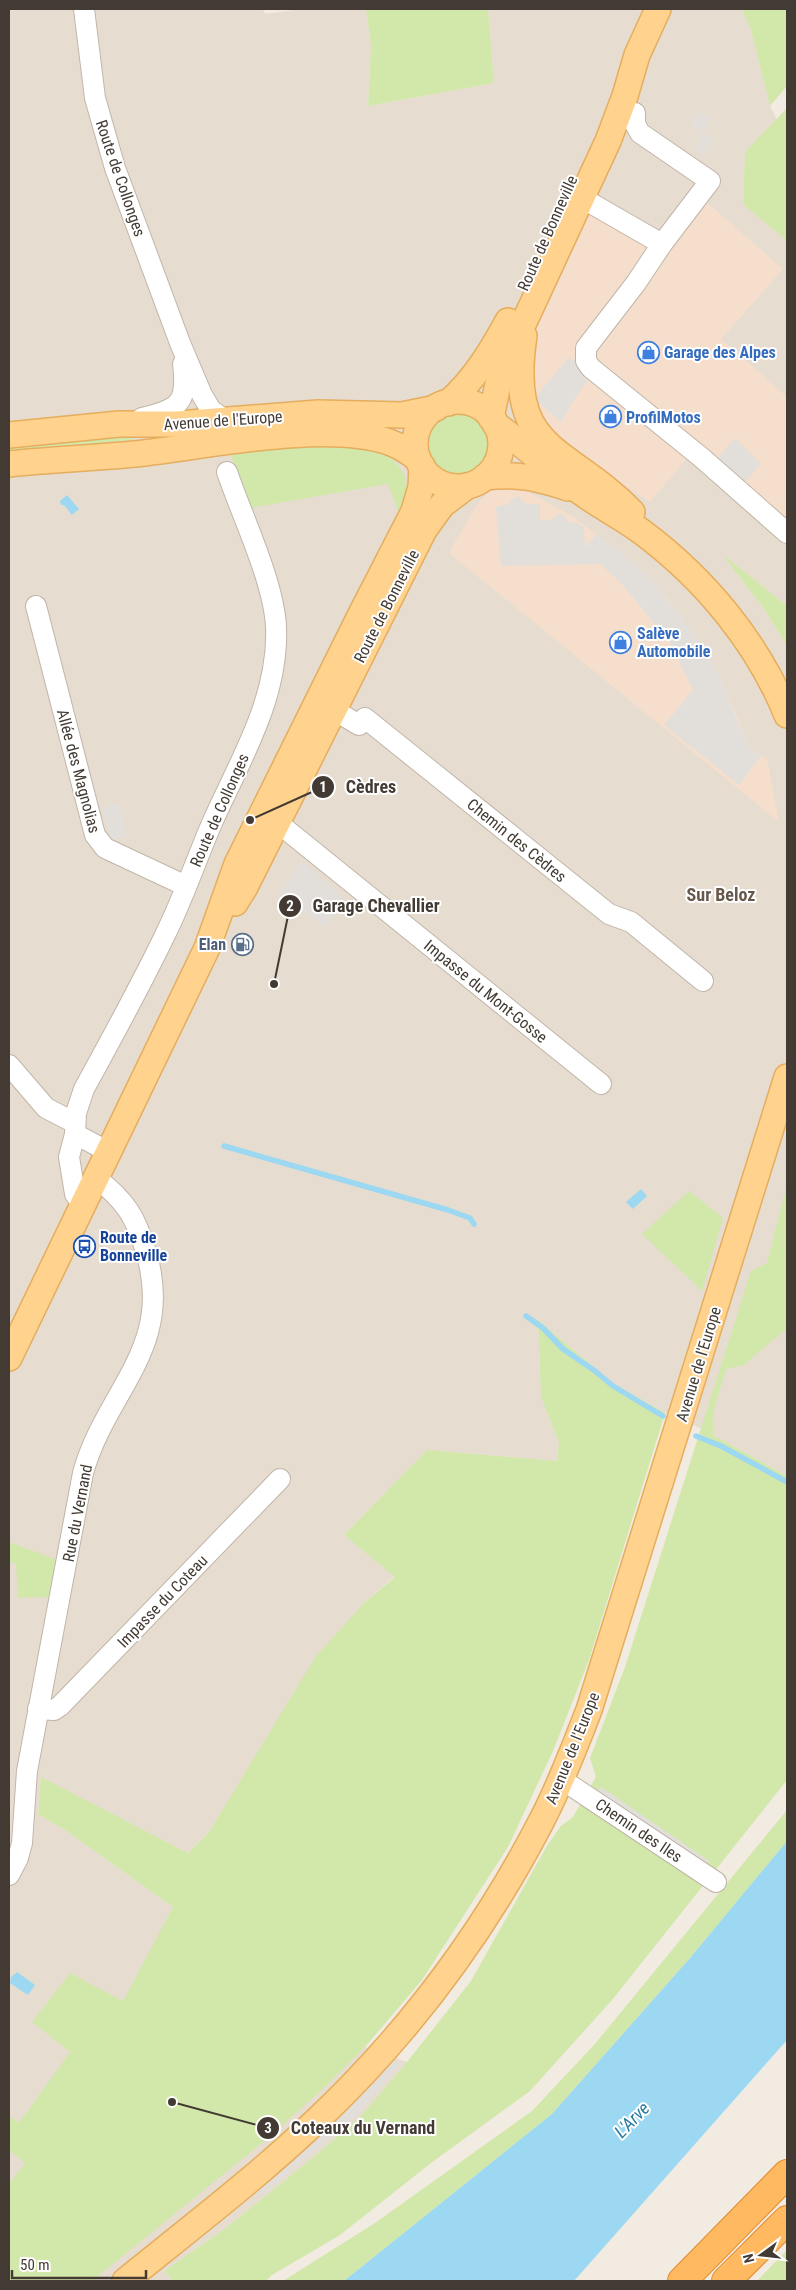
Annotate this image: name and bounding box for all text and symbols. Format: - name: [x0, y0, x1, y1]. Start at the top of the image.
- street label: Route de Collonges: [92, 117, 149, 239]
- street label: Route de Bonneville: [514, 173, 581, 294]
- shop icon: Garage des Alpes: [636, 340, 660, 364]
- place label: Garage des Alpes: [664, 343, 776, 362]
- shop icon: ProfilMotos: [598, 405, 622, 429]
- street label: Avenue de l'Europe: [163, 407, 283, 434]
- place label: ProfilMotos: [626, 408, 701, 427]
- street label: Route de Bonneville: [350, 547, 423, 666]
- place label: Salève Automobile: [637, 624, 711, 661]
- shop icon: Salève Automobile: [609, 630, 633, 654]
- street label: Allée des Magnolias: [53, 707, 104, 835]
- street label: Route de Collonges: [186, 751, 253, 870]
- callout: Cèdres: [310, 771, 406, 804]
- text: Cèdres: [346, 776, 396, 797]
- text: 1: [319, 778, 327, 796]
- street label: Chemin des Cèdres: [463, 795, 570, 886]
- district label: Sur Beloz: [687, 884, 755, 905]
- callout: Garage Chevallier: [277, 890, 450, 923]
- text: Garage Chevallier: [312, 895, 440, 916]
- text: 2: [286, 897, 294, 915]
- fuel station icon: Elan: [230, 932, 254, 956]
- place label: Elan: [199, 935, 226, 954]
- street label: Impasse du Mont-Gosse: [420, 936, 551, 1047]
- place label: Route de Bonneville: [100, 1228, 168, 1265]
- bus stop icon: Route de Bonneville: [72, 1234, 96, 1258]
- street label: Avenue de l'Europe: [672, 1304, 725, 1424]
- street label: Rue du Vernand: [59, 1463, 96, 1563]
- street label: Impasse du Coteau: [113, 1551, 211, 1652]
- street label: Avenue de l'Europe: [541, 1689, 604, 1807]
- street label: Chemin des Iles: [592, 1794, 686, 1866]
- water label: L'Arve: [610, 2097, 654, 2142]
- callout: Coteaux du Vernand: [256, 2112, 445, 2145]
- text: Coteaux du Vernand: [291, 2117, 435, 2138]
- text: 3: [264, 2119, 272, 2137]
- north arrow: [736, 2230, 786, 2280]
- scale bar: [12, 2248, 146, 2280]
- text: N: [740, 2252, 757, 2265]
- text: 50 m: [20, 2256, 50, 2274]

